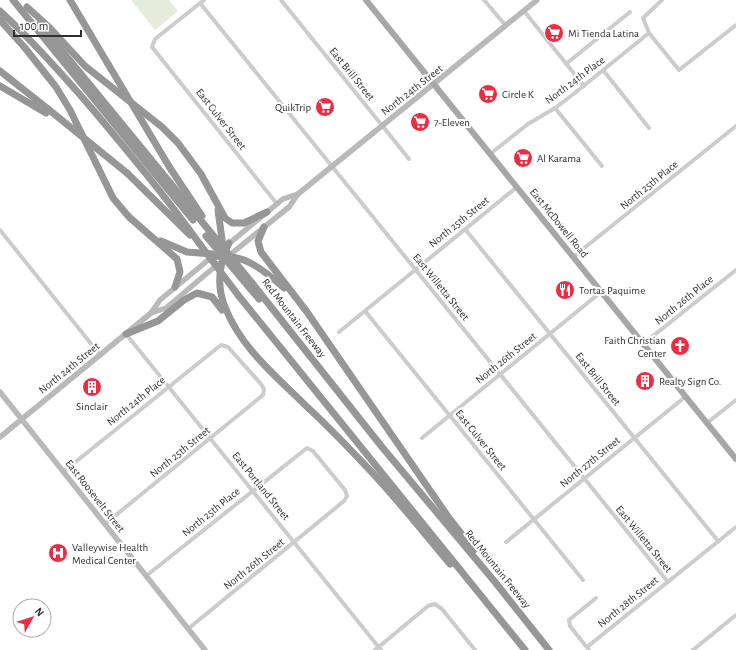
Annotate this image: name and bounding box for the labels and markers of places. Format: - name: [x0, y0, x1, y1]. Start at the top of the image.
- supermarket icon: Mi Tienda Latina: [543, 22, 565, 44]
- place label: Mi Tienda Latina: [568, 28, 639, 39]
- supermarket icon: Circle K: [477, 83, 499, 105]
- place label: Circle K: [502, 89, 535, 100]
- supermarket icon: QuikTrip: [314, 96, 336, 118]
- place label: QuikTrip: [275, 102, 311, 113]
- supermarket icon: 7-Eleven: [409, 111, 431, 133]
- place label: 7-Eleven: [434, 117, 470, 128]
- supermarket icon: Al Karama: [512, 147, 534, 169]
- place label: Al Karama: [537, 153, 581, 164]
- restaurant icon: Tortas Paquime: [554, 279, 576, 301]
- place label: Tortas Paquime: [579, 285, 645, 296]
- place label: Faith Christian Center: [604, 335, 666, 359]
- church icon: Faith Christian Center: [669, 335, 691, 357]
- building icon: Realty Sign Co.: [634, 370, 656, 392]
- building icon: Sinclair: [81, 376, 103, 398]
- place label: Realty Sign Co.: [659, 376, 721, 387]
- place label: Sinclair: [76, 401, 108, 412]
- hospital icon: Valleywise Health Medical Center: [47, 542, 69, 564]
- place label: Valleywise Health Medical Center: [72, 542, 148, 566]

